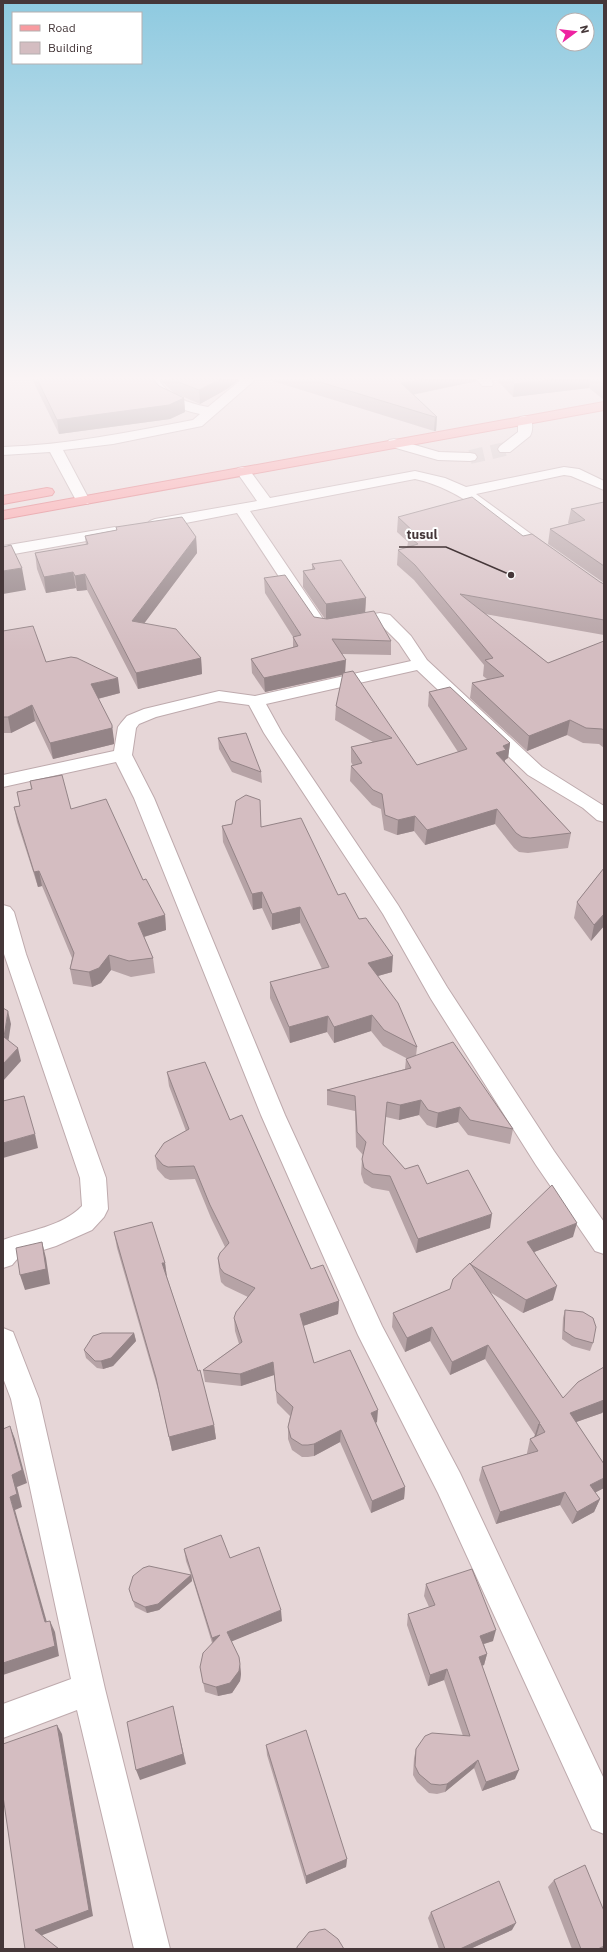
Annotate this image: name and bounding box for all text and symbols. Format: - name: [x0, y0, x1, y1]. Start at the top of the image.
- legend: [12, 12, 142, 64]
- north arrow: [555, 12, 595, 52]
- text: Road: [48, 20, 76, 35]
- text: N: [577, 24, 592, 35]
- text: Building: [48, 40, 93, 55]
- callout: tusul: [399, 522, 446, 547]
- text: tusul: [407, 526, 438, 543]

